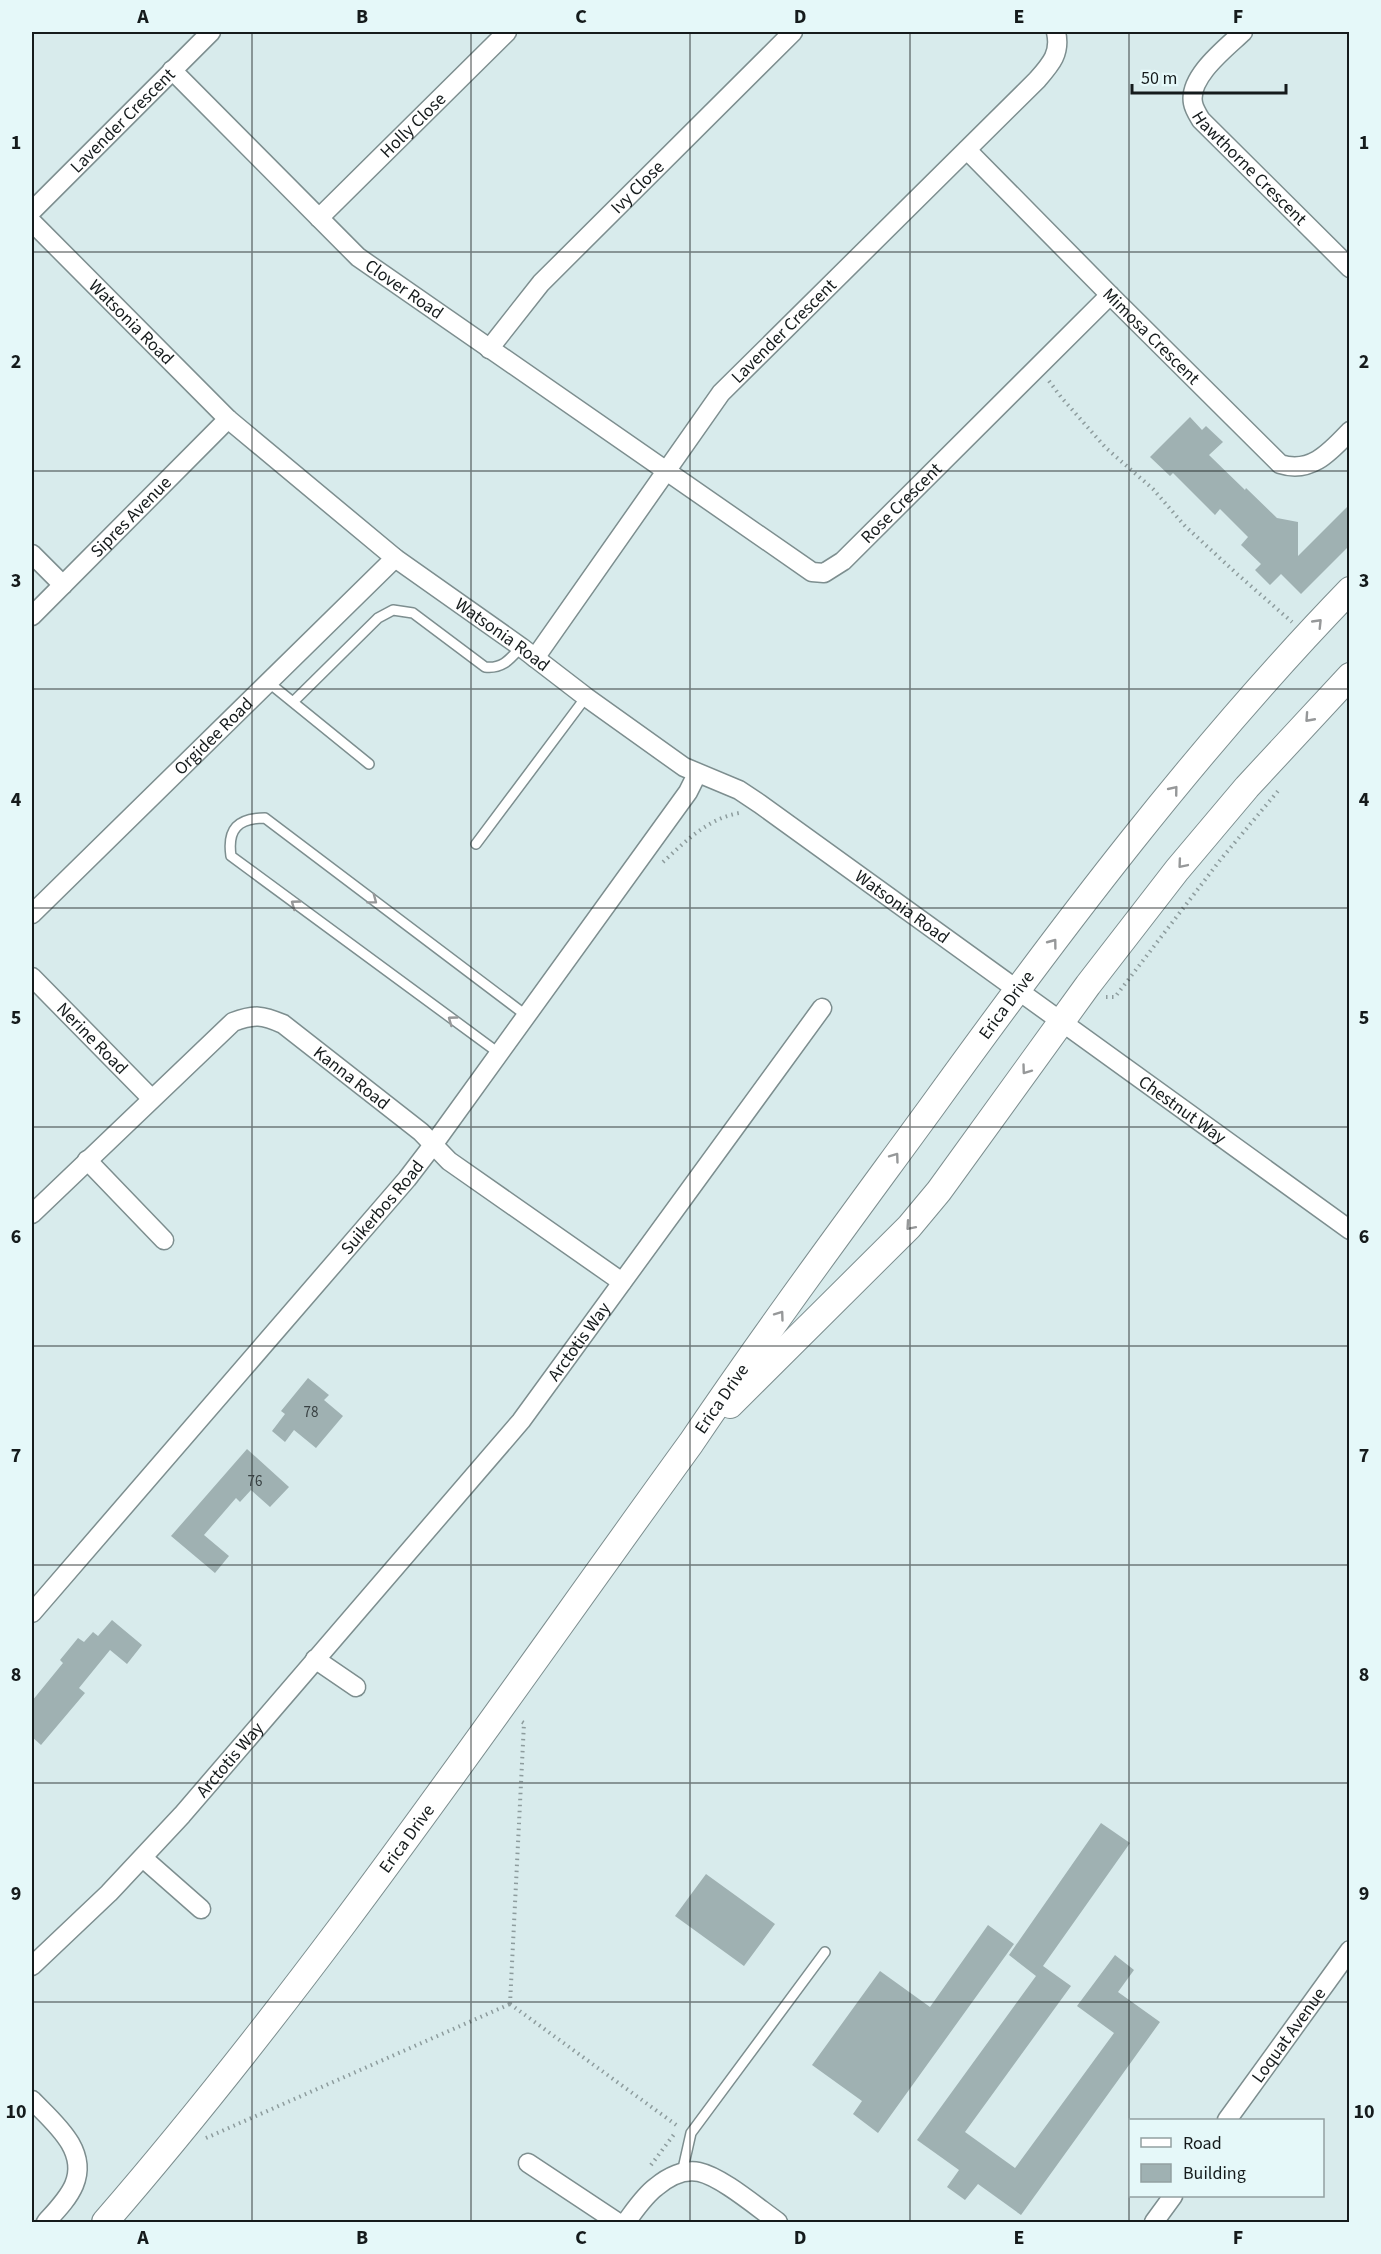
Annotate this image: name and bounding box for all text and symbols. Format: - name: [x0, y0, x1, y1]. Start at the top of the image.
- text: A: [136, 3, 149, 31]
- text: B: [356, 3, 368, 31]
- text: C: [575, 3, 587, 31]
- text: D: [794, 3, 806, 31]
- text: E: [1014, 3, 1024, 31]
- text: F: [1233, 3, 1243, 31]
- scale bar: [1132, 57, 1286, 95]
- street label: Lavender Crescent: [65, 63, 181, 179]
- text: 50 m: [1141, 66, 1177, 91]
- street label: Holly Close: [375, 87, 452, 164]
- street label: Hawthorne Crescent: [1185, 106, 1312, 231]
- text: 1: [11, 129, 21, 157]
- text: 1: [1359, 129, 1369, 157]
- street label: Ivy Close: [605, 155, 670, 220]
- street label: Clover Road: [360, 253, 448, 326]
- street label: Lavender Crescent: [726, 273, 842, 389]
- street label: Watsonia Road: [83, 274, 179, 371]
- street label: Mimosa Crescent: [1097, 283, 1205, 390]
- text: 2: [11, 348, 21, 376]
- text: 2: [1359, 348, 1369, 376]
- street label: Rose Crescent: [855, 457, 948, 549]
- street label: Sipres Avenue: [85, 471, 177, 563]
- text: 3: [11, 567, 21, 595]
- text: 3: [1359, 567, 1369, 595]
- street label: Watsonia Road: [450, 592, 555, 678]
- one-way arrow: [1311, 619, 1322, 629]
- street label: Orgidee Road: [169, 692, 259, 781]
- one-way arrow: [1305, 711, 1316, 722]
- text: 4: [11, 786, 22, 814]
- one-way arrow: [1166, 786, 1177, 797]
- text: 4: [1359, 786, 1370, 814]
- one-way arrow: [1178, 857, 1189, 868]
- street label: Watsonia Road: [849, 864, 954, 950]
- one-way arrow: [367, 893, 378, 904]
- one-way arrow: [291, 900, 302, 911]
- one-way arrow: [1045, 938, 1056, 949]
- street label: Erica Drive: [973, 966, 1041, 1045]
- street label: Nerine Road: [51, 997, 133, 1080]
- text: 5: [11, 1004, 21, 1032]
- text: 5: [1359, 1004, 1369, 1032]
- one-way arrow: [448, 1016, 459, 1027]
- street label: Kanna Road: [308, 1040, 395, 1116]
- one-way arrow: [1023, 1064, 1034, 1075]
- street label: Chestnut Way: [1133, 1070, 1232, 1151]
- one-way arrow: [888, 1152, 899, 1163]
- street label: Suikerbos Road: [335, 1155, 430, 1260]
- one-way arrow: [906, 1219, 917, 1230]
- text: 6: [11, 1223, 21, 1251]
- text: 6: [1359, 1223, 1369, 1251]
- street label: Arctotis Way: [542, 1297, 617, 1386]
- one-way arrow: [773, 1310, 784, 1321]
- street label: Erica Drive: [689, 1359, 755, 1439]
- house number: 78: [304, 1402, 318, 1423]
- text: 7: [11, 1442, 21, 1470]
- text: 7: [1359, 1442, 1369, 1470]
- house number: 76: [248, 1471, 262, 1492]
- text: 8: [11, 1661, 21, 1689]
- text: 8: [1359, 1661, 1369, 1689]
- street label: Arctotis Way: [190, 1716, 270, 1803]
- street label: Erica Drive: [373, 1799, 441, 1878]
- text: 9: [11, 1880, 21, 1908]
- text: 9: [1359, 1880, 1369, 1908]
- street label: Loquat Avenue: [1246, 1982, 1332, 2088]
- text: 10: [5, 2098, 27, 2126]
- text: 10: [1353, 2098, 1375, 2126]
- legend: [1129, 2119, 1324, 2197]
- text: Road: [1183, 2131, 1222, 2156]
- text: Building: [1183, 2161, 1246, 2186]
- text: A: [136, 2224, 149, 2252]
- text: B: [356, 2224, 368, 2252]
- text: C: [575, 2224, 587, 2252]
- text: D: [794, 2224, 806, 2252]
- text: E: [1014, 2224, 1024, 2252]
- text: F: [1233, 2224, 1243, 2252]

